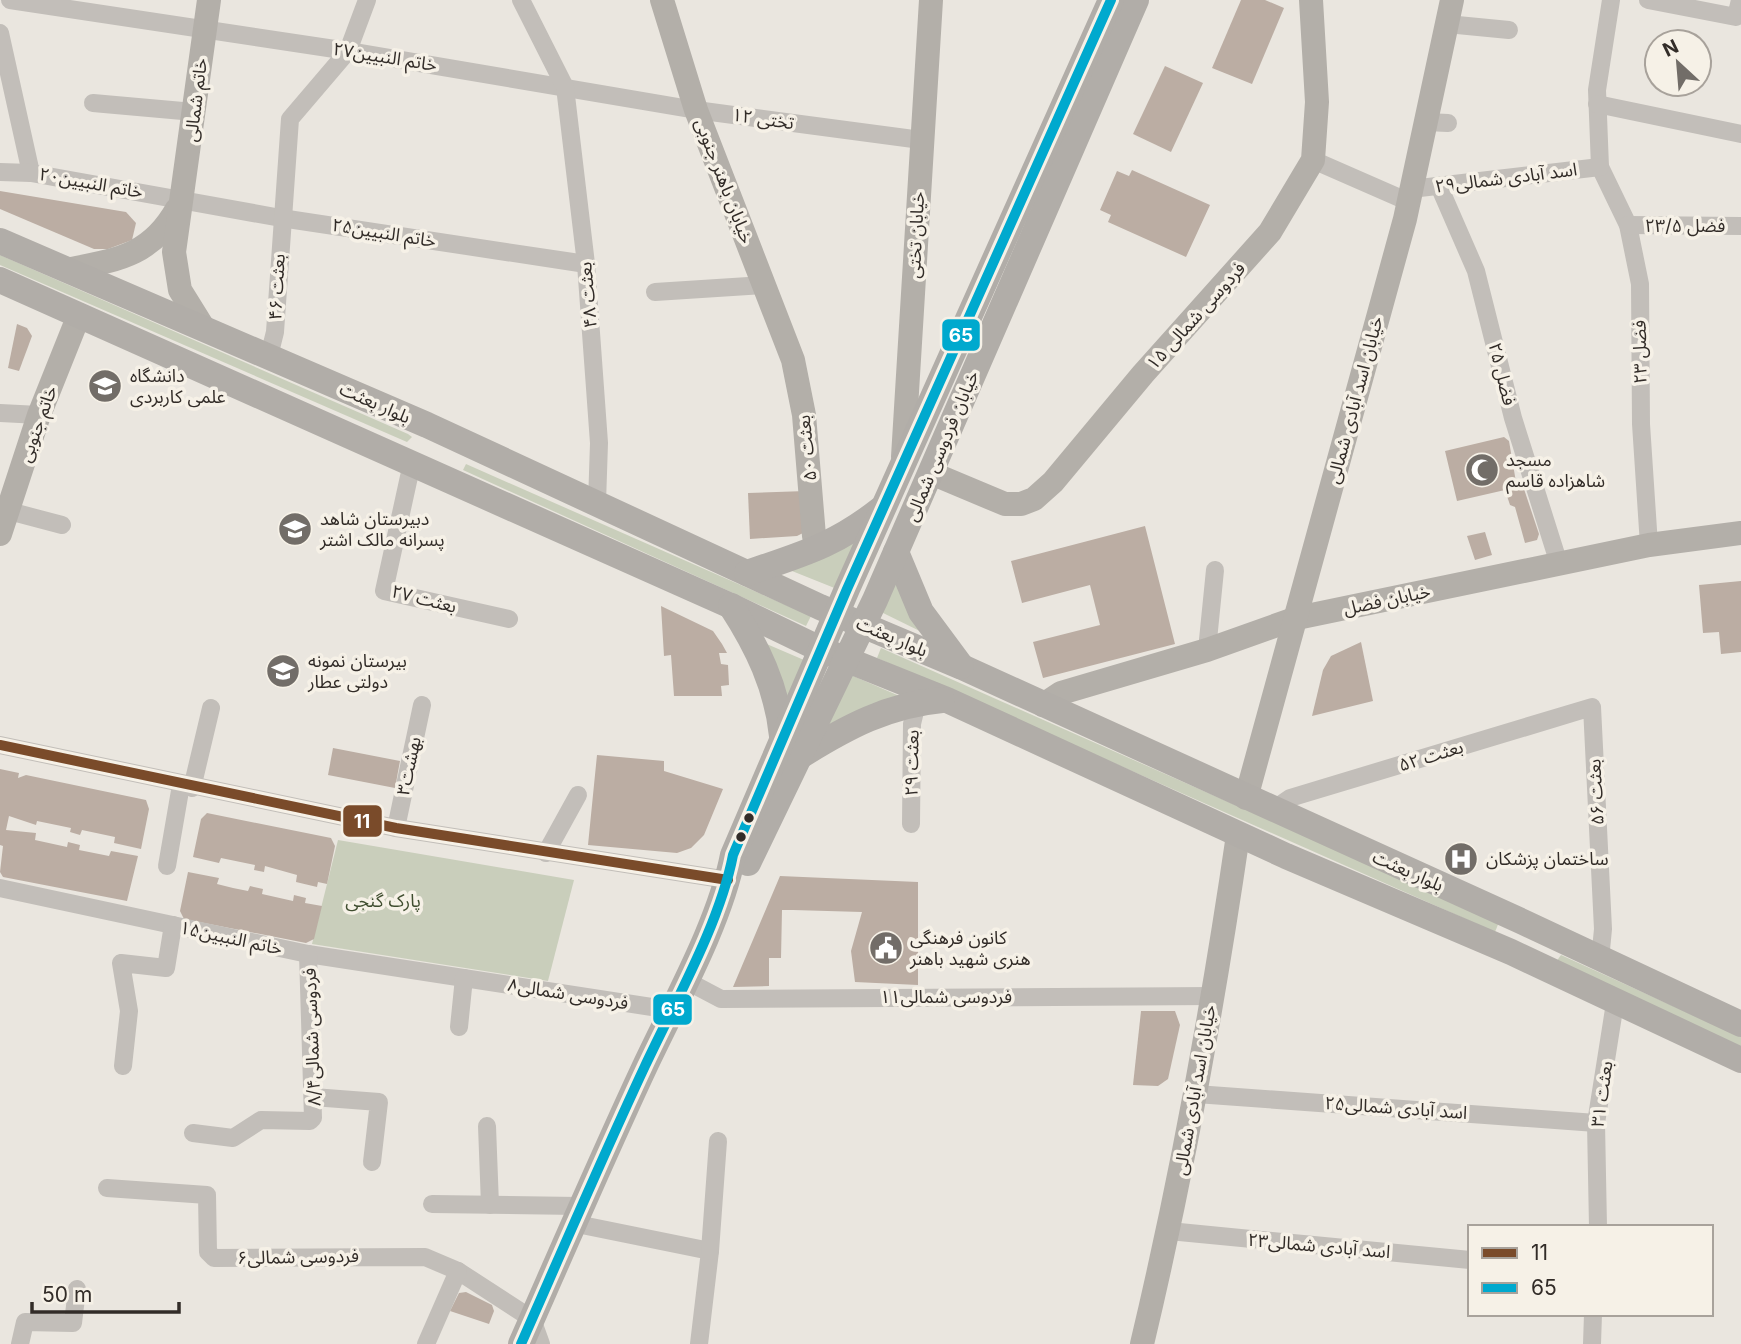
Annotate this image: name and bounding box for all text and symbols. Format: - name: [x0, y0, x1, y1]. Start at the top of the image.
- north arrow: [1643, 28, 1713, 98]
- text: N: [1659, 35, 1682, 62]
- street label: خاتم النبیین۲۷: [331, 38, 439, 78]
- street label: خاتم شمالی: [180, 57, 214, 143]
- street label: تختی ۱۲: [731, 104, 795, 134]
- street label: خیابان باهنر جنوبی: [690, 115, 758, 247]
- street label: اسد آبادی شمالی۲۹: [1434, 158, 1578, 198]
- street label: خاتم النبیین۲۰: [37, 163, 145, 205]
- street label: خیابان تختی: [903, 191, 929, 279]
- street label: خاتم النبیین۲۵: [330, 214, 438, 254]
- street label: فضل ۲۳/۵: [1645, 215, 1725, 237]
- street label: بعثت ۴۶: [264, 253, 289, 321]
- street label: فردوسی شمالی ۱۵: [1142, 258, 1250, 374]
- street label: بعثت ۴۸: [574, 261, 601, 329]
- street label: خیابان اسد آبادی شمالی: [1322, 314, 1388, 486]
- line badge: 65: [941, 318, 981, 352]
- street label: فضل ۲۳: [1628, 320, 1652, 384]
- text: 65: [949, 324, 973, 347]
- street label: فضل ۲۵: [1484, 340, 1520, 408]
- place label: دانشگاه علمی کاربردی: [130, 365, 226, 408]
- school or university icon: دانشگاه علمی کاربردی: [86, 367, 124, 405]
- street label: خیابان فردوسی شمالی: [900, 367, 984, 525]
- street label: بلوار بعثت: [336, 378, 414, 428]
- street label: خاتم جنوبی: [14, 383, 64, 466]
- street label: بعثت ۵۰: [793, 414, 820, 482]
- place label: مسجد شاهزاده قاسم: [1506, 449, 1605, 494]
- mosque icon: مسجد شاهزاده قاسم: [1463, 451, 1501, 489]
- place label: دبیرستان شاهد پسرانه مالک اشتر: [319, 508, 445, 551]
- school or university icon: دبیرستان شاهد پسرانه مالک اشتر: [276, 510, 314, 548]
- street label: بعثت ۲۷: [389, 580, 459, 617]
- street label: خیابان فضل: [1342, 580, 1432, 620]
- street label: بلوار بعثت: [853, 612, 931, 662]
- place label: بیرستان نمونه دولتی عطار: [307, 650, 407, 693]
- school or university icon: بیرستان نمونه دولتی عطار: [264, 652, 302, 690]
- street label: بعثت ۲۹: [900, 730, 923, 796]
- street label: بهشت۳: [392, 735, 425, 797]
- street label: بعثت ۵۲: [1396, 736, 1466, 775]
- street label: بعثت ۵۶: [1583, 758, 1608, 826]
- line badge: 11: [342, 804, 383, 838]
- text: 11: [354, 810, 370, 833]
- unlabelled marker: [742, 811, 756, 825]
- unlabelled marker: [734, 830, 748, 844]
- hospital icon: ساختمان پزشکان: [1442, 840, 1480, 878]
- street label: بلوار بعثت: [1369, 846, 1447, 896]
- place label: ساختمان پزشکان: [1486, 848, 1609, 870]
- park label: پارک گنجی: [345, 890, 421, 912]
- street label: خاتم النببین۱۵: [177, 916, 284, 962]
- place label: کانون فرهنگی هنری شهید باهنر: [909, 927, 1031, 970]
- public building icon: کانون فرهنگی هنری شهید باهنر: [867, 929, 905, 967]
- street label: فردوسی شمالی۸/۴: [299, 967, 325, 1107]
- street label: فردوسی شمالی۸: [506, 974, 630, 1014]
- street label: فردوسی شمالی۱۱: [880, 986, 1012, 1008]
- line badge: 65: [652, 993, 693, 1026]
- text: 65: [661, 998, 685, 1021]
- street label: خیابان اسد آبادی شمالی: [1169, 1003, 1221, 1177]
- street label: بعثت ۳۱: [1586, 1060, 1617, 1128]
- street label: اسد آبادی شمالی۲۵: [1324, 1092, 1468, 1124]
- legend: [1468, 1225, 1713, 1316]
- street label: اسد آبادی شمالی۲۳: [1247, 1229, 1391, 1263]
- text: 11: [1531, 1240, 1548, 1265]
- street label: فردوسی شمالی۶: [237, 1245, 359, 1269]
- scale bar: [32, 1270, 178, 1314]
- text: 65: [1531, 1275, 1557, 1300]
- text: 50 m: [42, 1282, 92, 1307]

